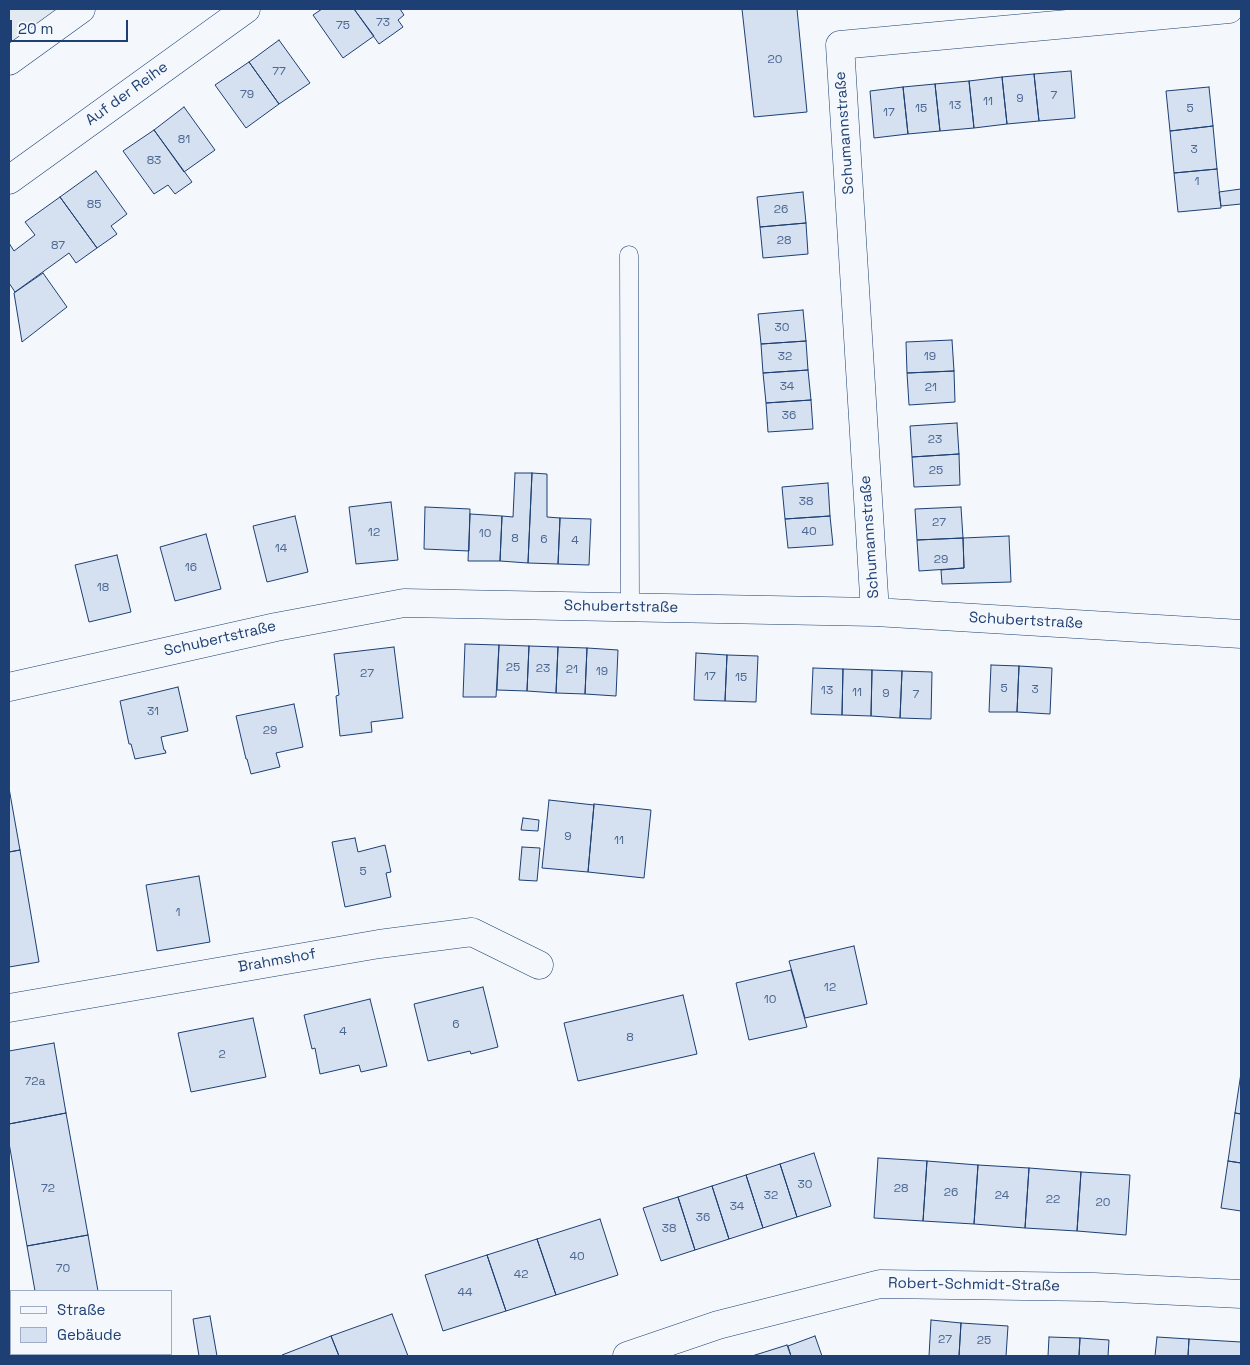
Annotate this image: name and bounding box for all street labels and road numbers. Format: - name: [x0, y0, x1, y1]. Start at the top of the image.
- street label: Auf der Reihe: [82, 58, 172, 130]
- street label: Schumannstraße: [832, 71, 858, 195]
- street label: Schumannstraße: [857, 475, 883, 599]
- street label: Schubertstraße: [564, 597, 678, 617]
- street label: Schubertstraße: [968, 609, 1084, 633]
- street label: Schubertstraße: [162, 617, 278, 661]
- street label: Brahmshof: [237, 945, 317, 977]
- street label: Robert-Schmidt-Straße: [888, 1275, 1060, 1295]

